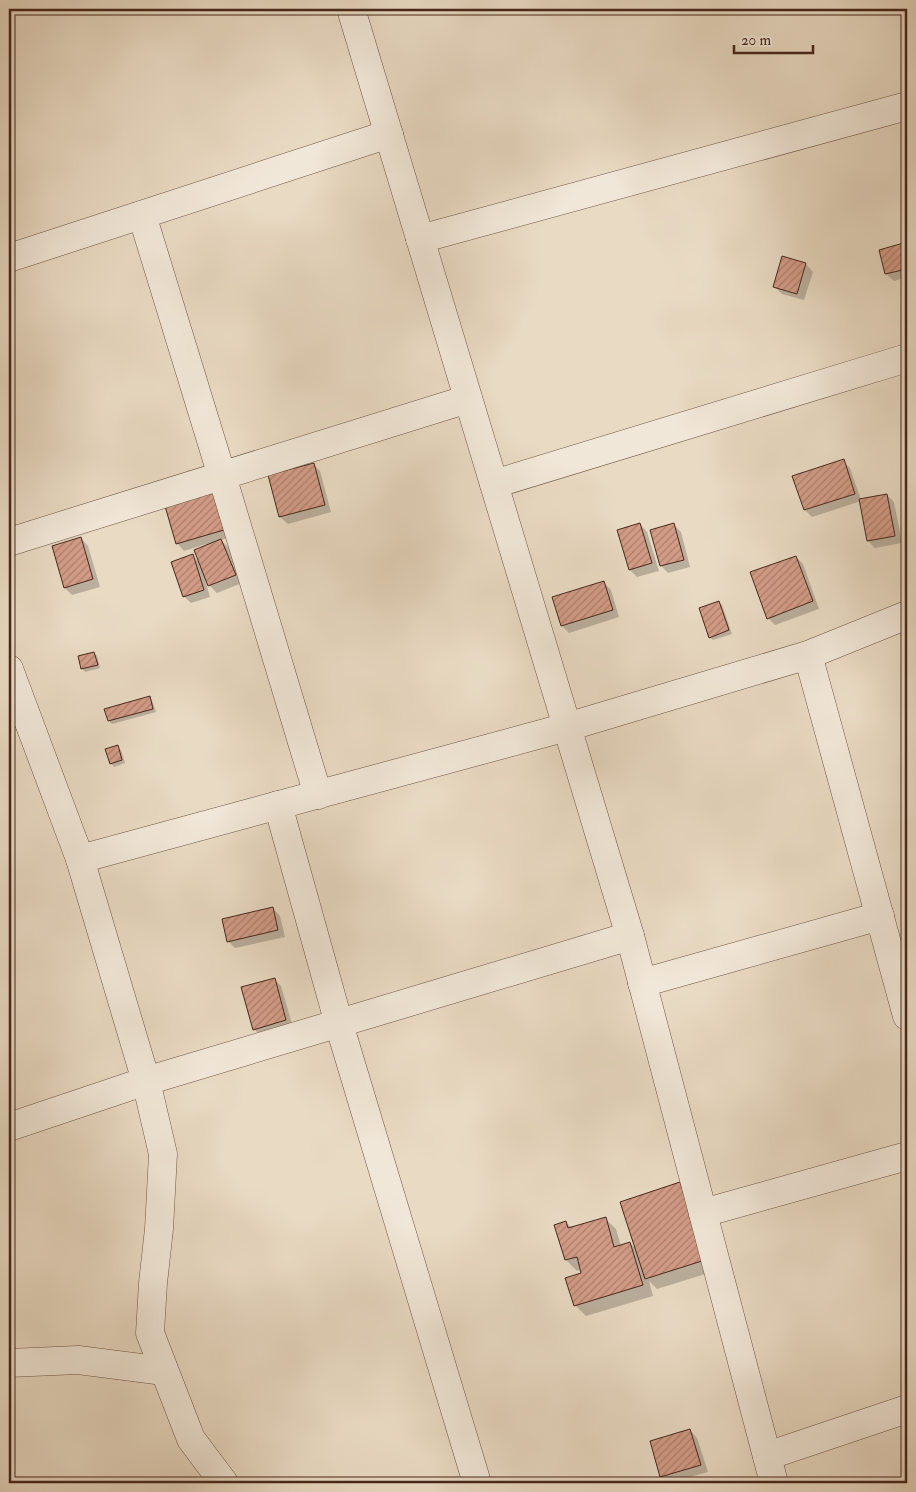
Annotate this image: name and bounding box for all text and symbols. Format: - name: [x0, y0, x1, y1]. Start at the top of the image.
- scale bar: [734, 22, 812, 54]
- text: 20 m: [741, 31, 771, 50]

